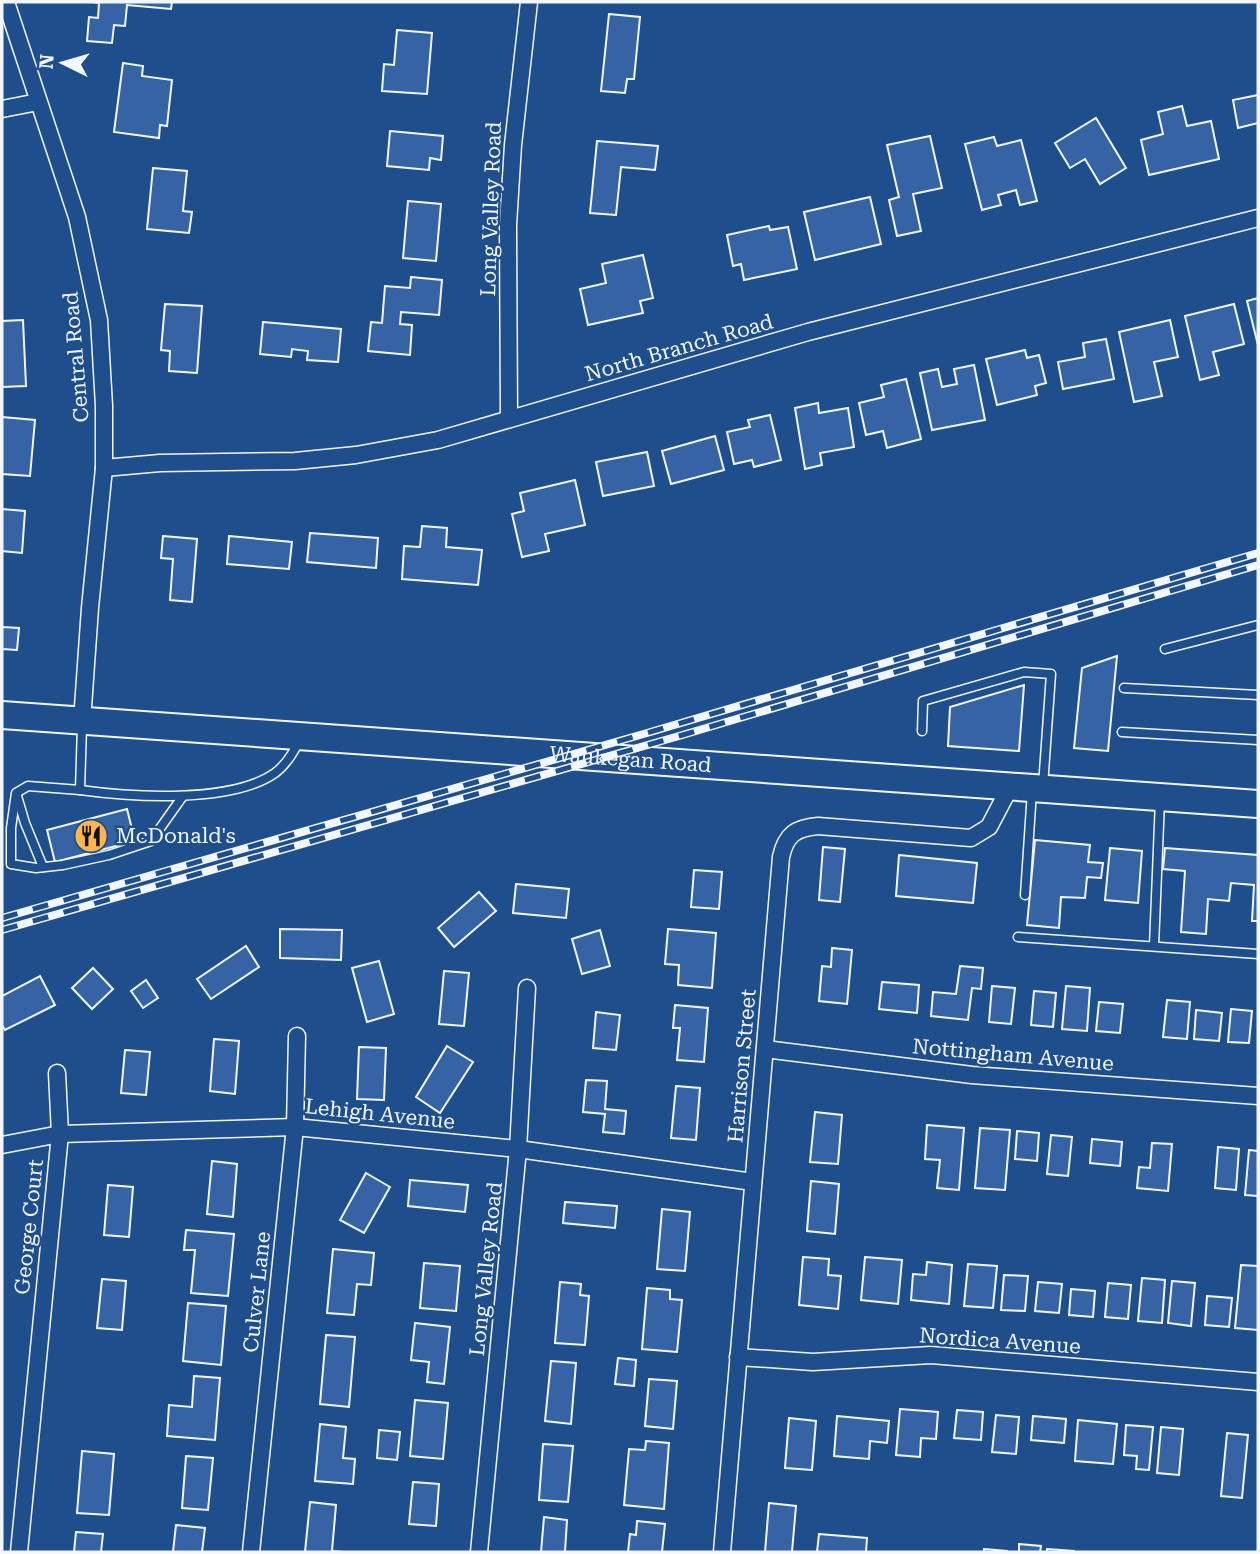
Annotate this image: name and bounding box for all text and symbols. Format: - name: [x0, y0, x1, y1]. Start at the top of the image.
- north arrow: [28, 28, 98, 98]
- text: N: [34, 53, 59, 70]
- street label: Long Valley Road: [476, 121, 506, 297]
- street label: Central Road: [58, 290, 94, 423]
- street label: North Branch Road: [582, 309, 776, 386]
- street label: Waukegan Road: [549, 742, 713, 777]
- restaurant icon: McDonald's: [72, 817, 110, 855]
- place label: McDonald's: [116, 824, 236, 848]
- street label: Harrison Street: [723, 988, 761, 1144]
- street label: Nottingham Avenue: [911, 1034, 1115, 1076]
- street label: Lehigh Avenue: [304, 1094, 456, 1134]
- street label: George Court: [10, 1158, 48, 1296]
- street label: Long Valley Road: [465, 1180, 507, 1357]
- street label: Culver Lane: [239, 1230, 275, 1354]
- street label: Nordica Avenue: [918, 1323, 1082, 1359]

